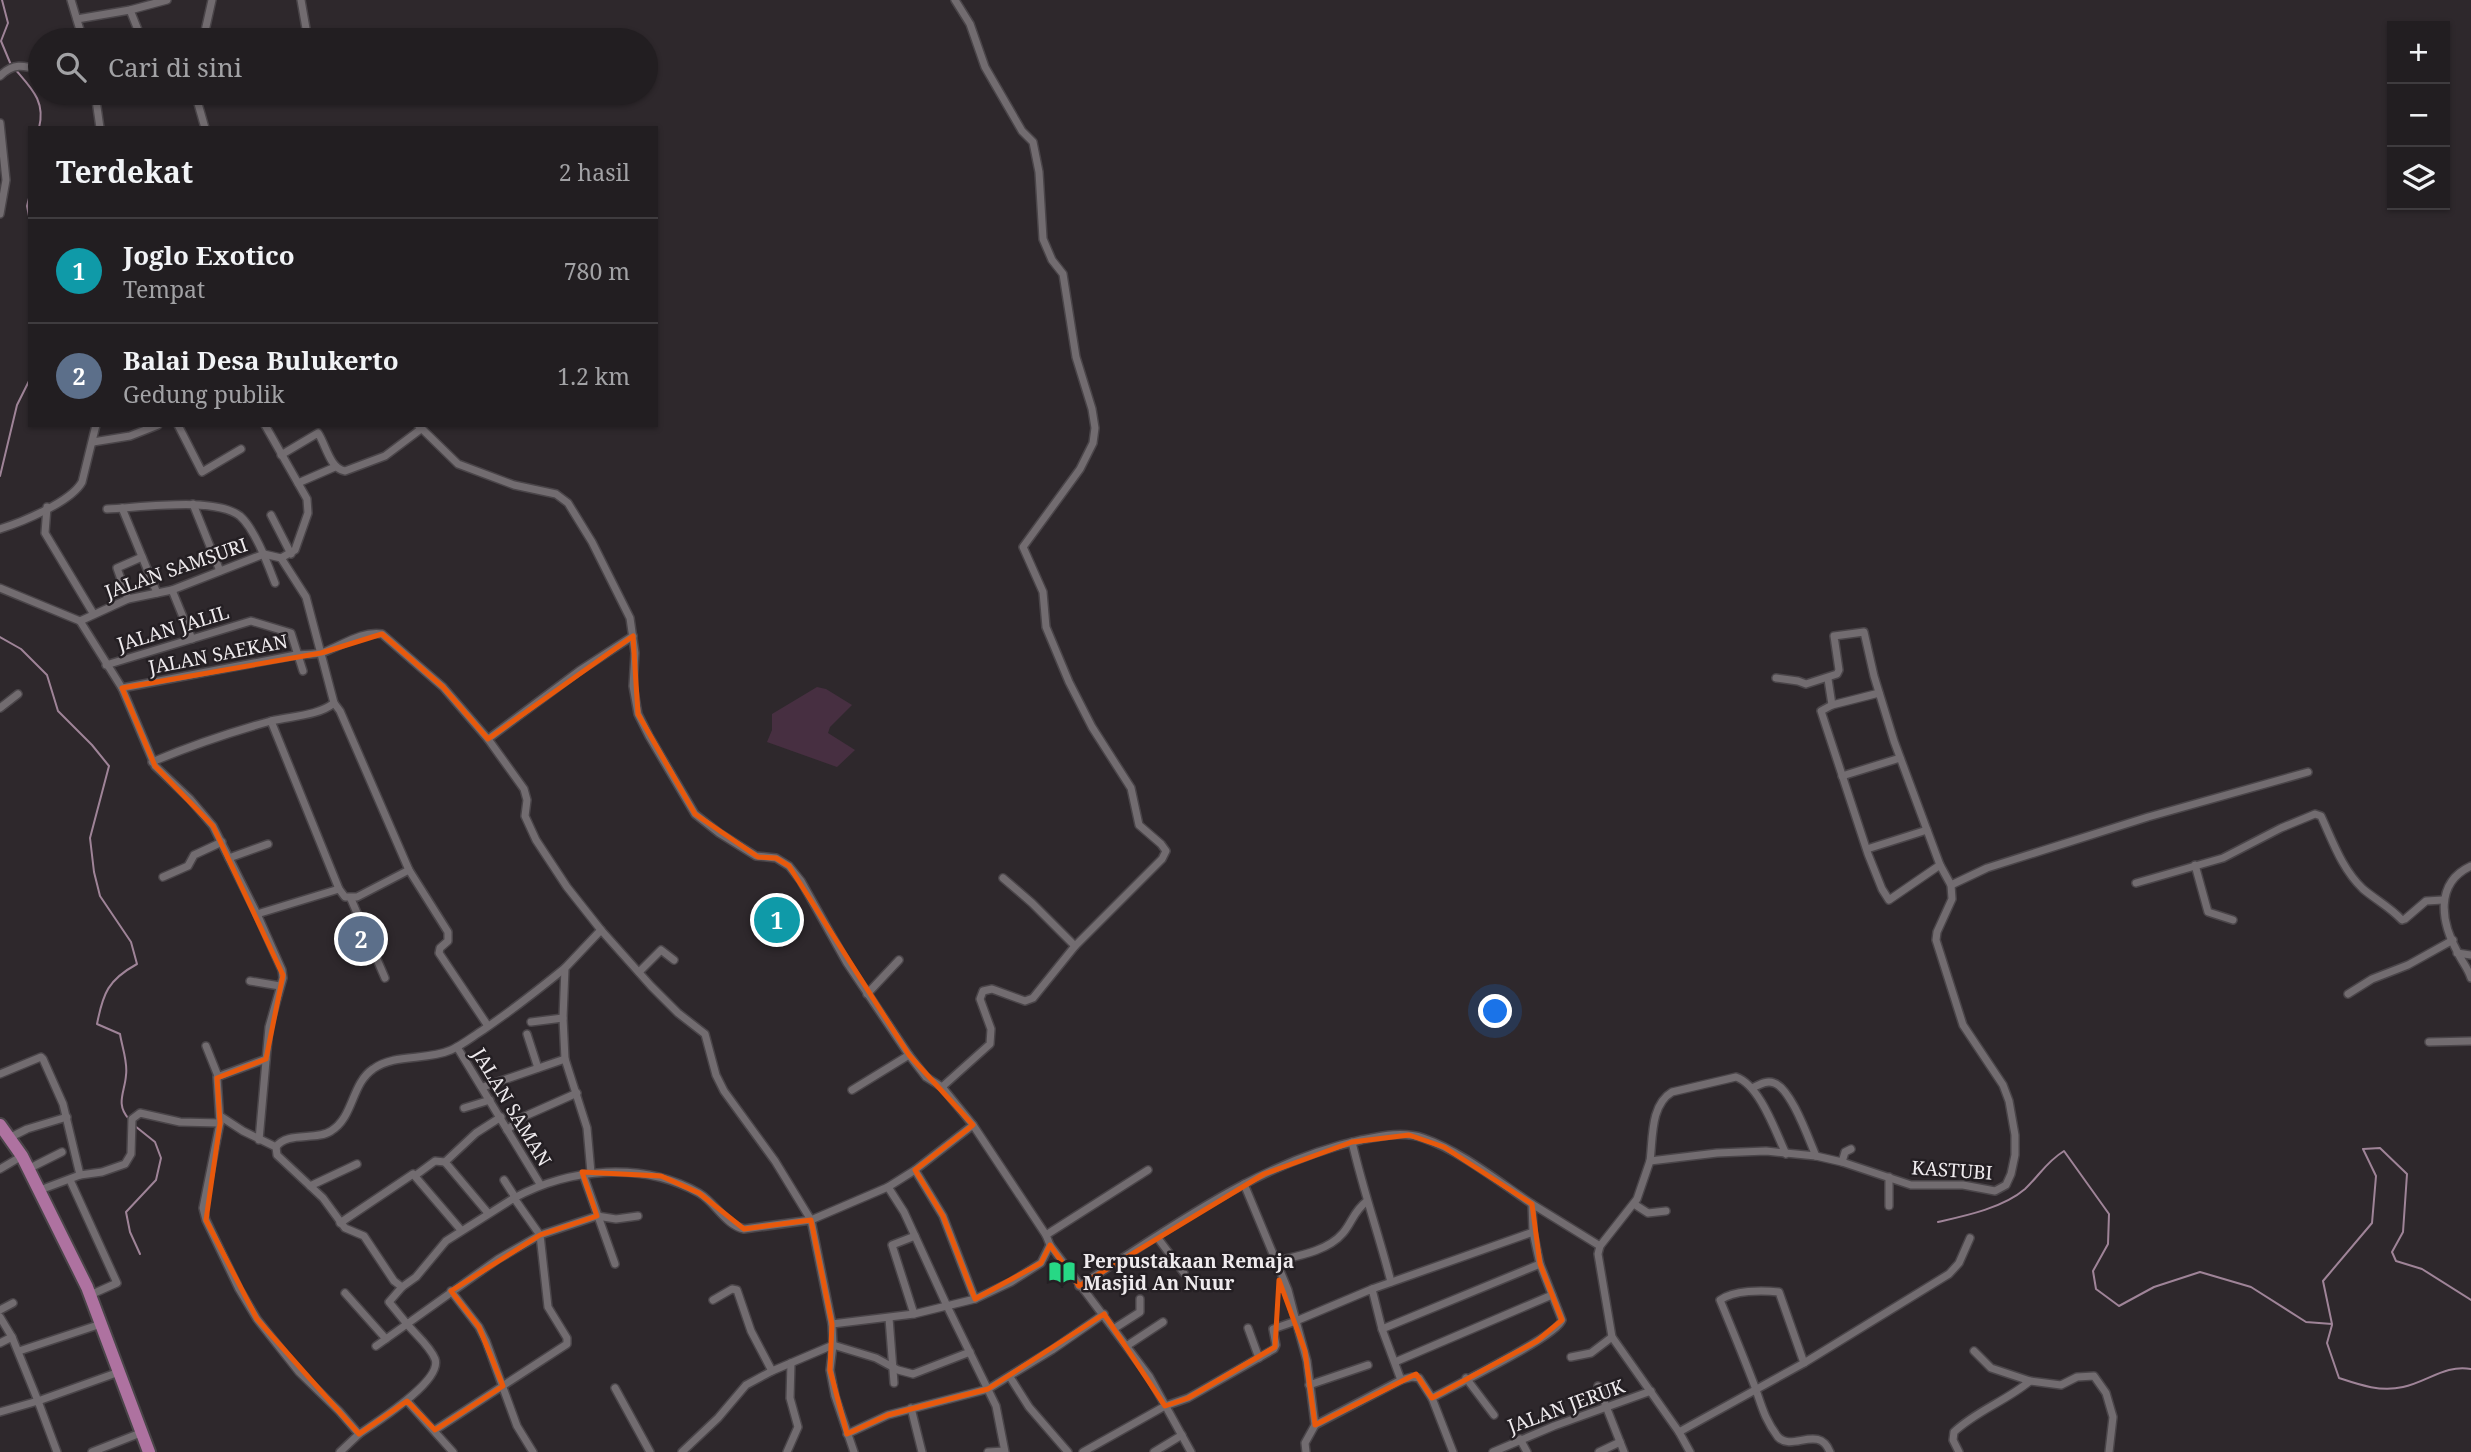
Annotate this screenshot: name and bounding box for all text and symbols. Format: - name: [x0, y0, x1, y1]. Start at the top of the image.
- map controls: [2387, 21, 2450, 210]
- button: +: [2387, 21, 2450, 84]
- search box: [28, 28, 658, 105]
- icon: search: [52, 48, 90, 86]
- text: Cari di sini: [108, 49, 242, 85]
- button: −: [2387, 84, 2450, 147]
- button: layers: [2387, 147, 2450, 210]
- text: Terdekat: [56, 151, 193, 192]
- text: 2 hasil: [559, 156, 630, 188]
- text: Joglo Exotico: [123, 237, 295, 273]
- text: 1: [73, 255, 86, 287]
- text: 780 m: [564, 255, 630, 287]
- text: Tempat: [123, 273, 205, 305]
- text: Balai Desa Bulukerto: [123, 342, 399, 378]
- text: 2: [73, 360, 86, 392]
- text: 1.2 km: [557, 360, 630, 392]
- text: Gedung publik: [123, 378, 284, 410]
- street label: JALAN SAMSURI: [100, 531, 251, 605]
- street label: JALAN JALIL: [113, 599, 232, 658]
- street label: JALAN SAEKAN: [145, 628, 290, 680]
- pin: 1: [754, 894, 800, 946]
- pin: 2: [338, 913, 384, 965]
- your location: [1478, 994, 1512, 1028]
- street label: JALAN SAMAN: [466, 1042, 558, 1171]
- street label: KASTUBI: [1911, 1154, 1993, 1186]
- place label: Perpustakaan Remaja Masjid An Nuur: [1083, 1248, 1294, 1296]
- library icon: Perpustakaan Remaja Masjid An Nuur: [1047, 1257, 1077, 1287]
- street label: JALAN JERUK: [1503, 1373, 1629, 1440]

